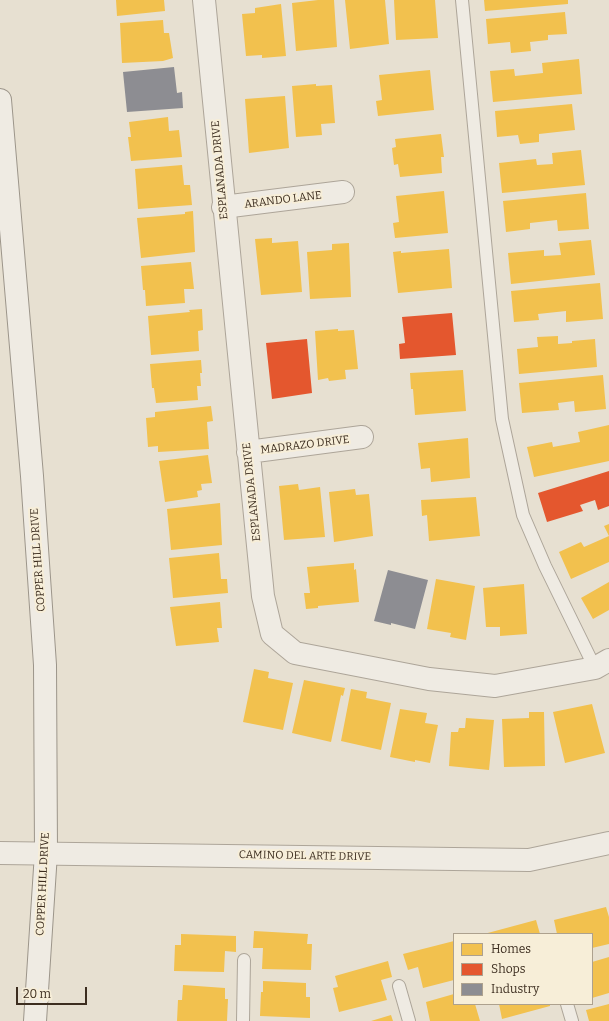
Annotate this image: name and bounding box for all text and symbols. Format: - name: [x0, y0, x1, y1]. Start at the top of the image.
- street label: ESPLANADA DRIVE: [209, 120, 231, 220]
- street label: ARANDO LANE: [244, 189, 322, 211]
- street label: MADRAZO DRIVE: [260, 433, 350, 457]
- street label: ESPLANADA DRIVE: [240, 442, 264, 542]
- street label: COPPER HILL DRIVE: [28, 508, 48, 612]
- street label: COPPER HILL DRIVE: [34, 832, 52, 936]
- street label: CAMINO DEL ARTE DRIVE: [239, 848, 371, 864]
- legend: [453, 933, 593, 1005]
- text: Homes: [491, 942, 531, 956]
- text: Shops: [491, 962, 525, 976]
- scale bar: [18, 979, 89, 1005]
- text: Industry: [491, 982, 539, 996]
- text: 20 m: [23, 987, 51, 1001]

